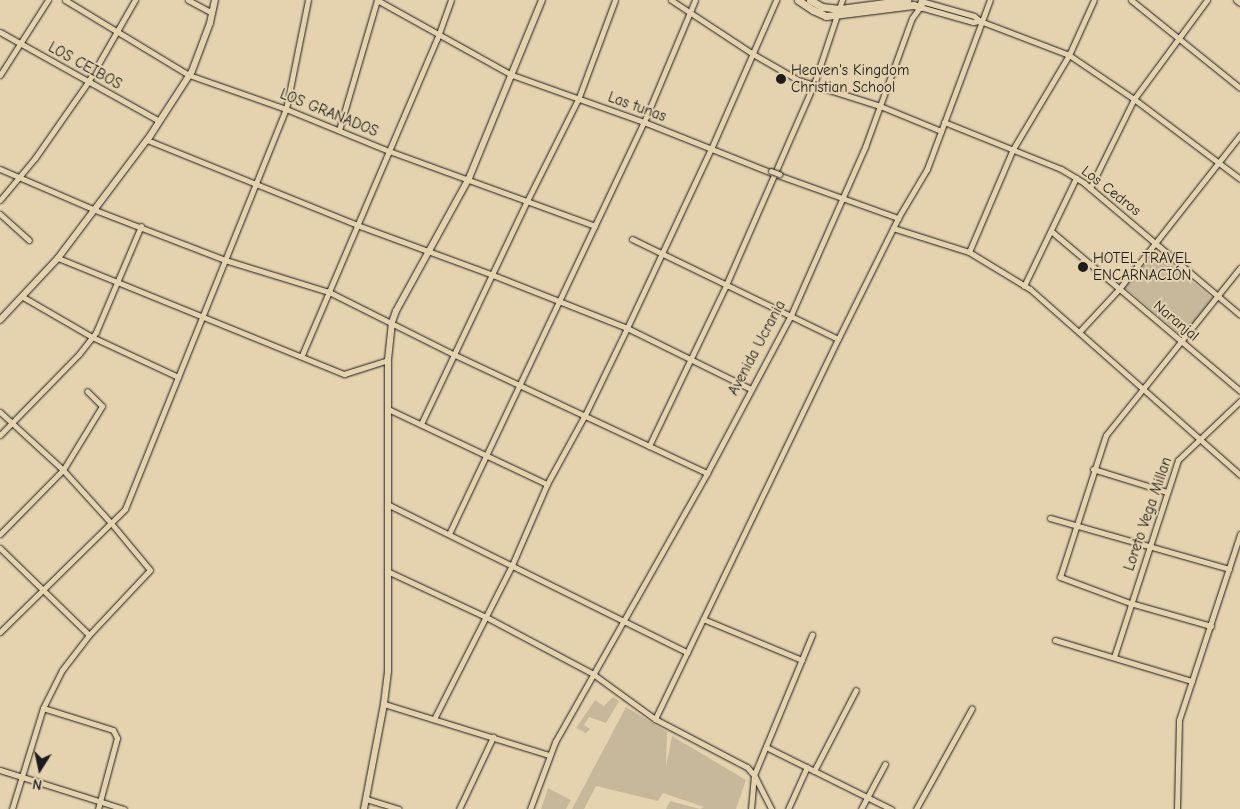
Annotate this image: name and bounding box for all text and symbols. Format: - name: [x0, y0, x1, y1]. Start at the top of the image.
- street label: LOS CEIBOS: [45, 38, 125, 94]
- place label: Heaven's Kingdom Christian School: [791, 61, 909, 96]
- marker: Heaven's Kingdom Christian School: [775, 73, 787, 85]
- street label: LOS GRANADOS: [277, 85, 381, 141]
- street label: Las tunas: [606, 88, 668, 126]
- street label: Los Cedros: [1078, 162, 1144, 220]
- place label: HOTEL TRAVEL ENCARNACIÓN: [1093, 249, 1192, 284]
- marker: HOTEL TRAVEL ENCARNACIÓN: [1077, 261, 1089, 273]
- street label: Avenida Ucrania: [724, 297, 790, 399]
- street label: Naranjal: [1150, 297, 1202, 345]
- street label: Loreto Vega Millan: [1120, 455, 1176, 573]
- north arrow: [15, 744, 65, 794]
- text: N: [31, 775, 43, 793]

